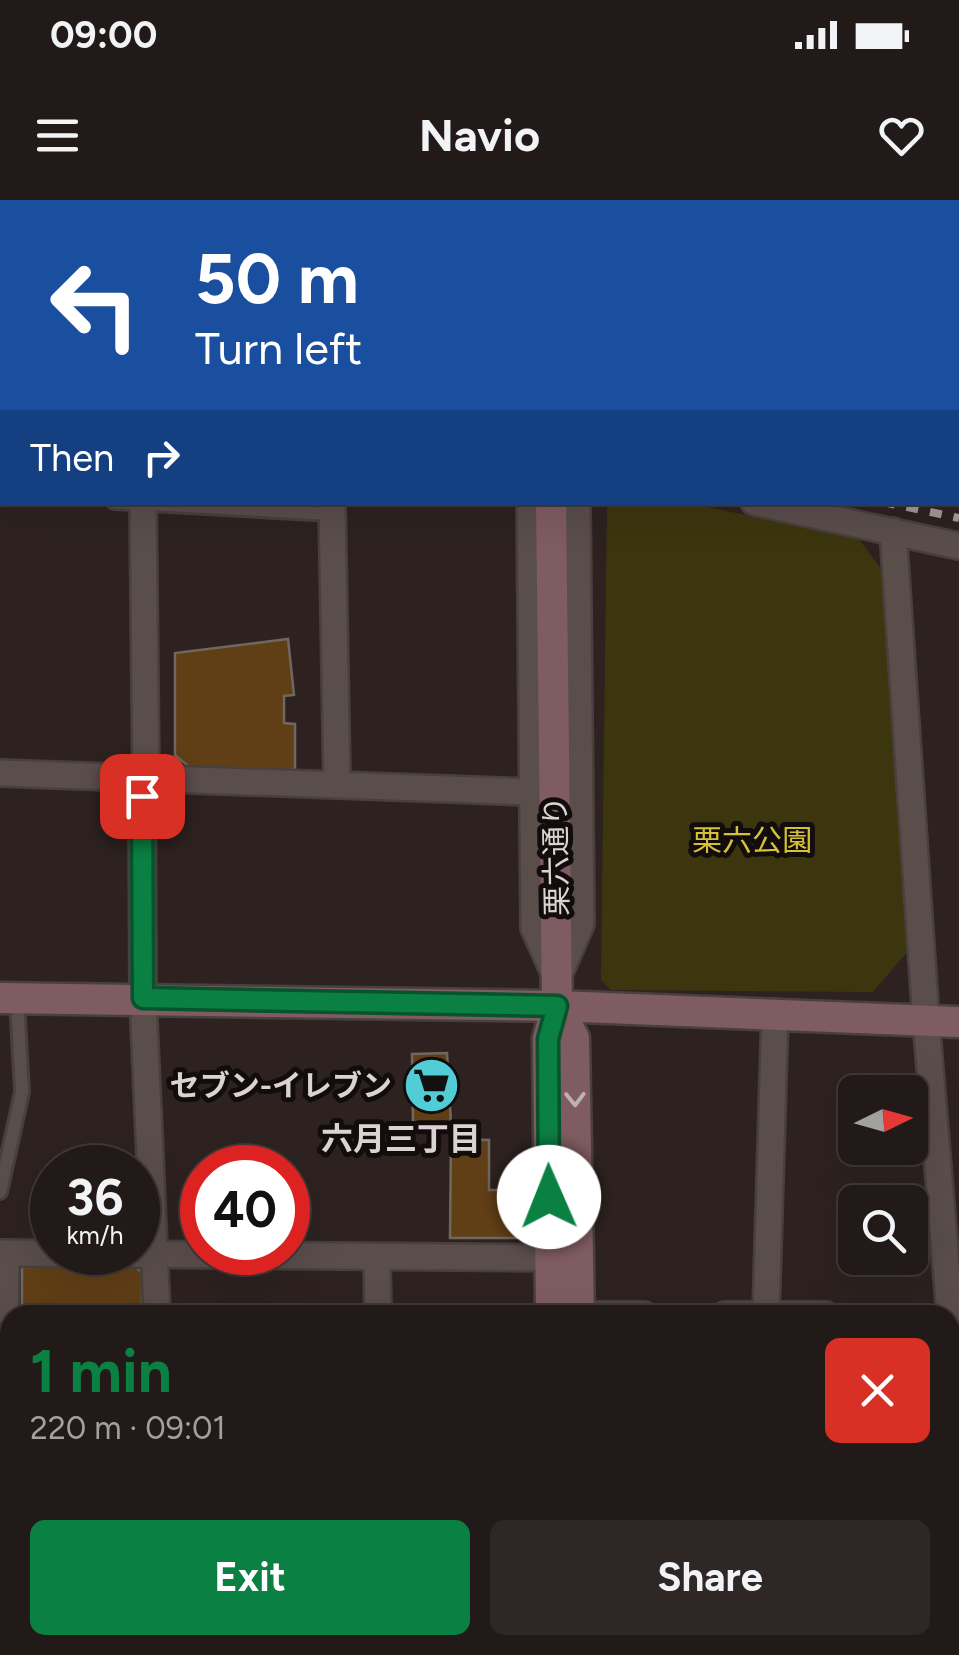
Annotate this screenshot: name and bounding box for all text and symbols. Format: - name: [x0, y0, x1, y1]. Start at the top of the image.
- text: 09:00: [50, 12, 157, 58]
- icon: menu: [30, 108, 85, 163]
- text: Navio: [419, 108, 540, 162]
- icon: heart: [874, 108, 929, 163]
- text: 50 m: [195, 236, 359, 321]
- icon: left: [30, 240, 160, 370]
- text: Turn left: [195, 321, 362, 375]
- icon: right: [134, 430, 189, 485]
- text: Then: [30, 435, 114, 481]
- pin: [100, 754, 185, 839]
- icon: arrive: [115, 769, 170, 824]
- street label: 栗六通り: [536, 796, 576, 916]
- park label: 栗六公園: [692, 822, 812, 859]
- supermarket icon: セブン-イレブン: [401, 1055, 461, 1115]
- place label: セブン-イレブン: [170, 1067, 392, 1104]
- north arrow: [838, 1075, 928, 1165]
- map controls: [838, 1075, 928, 1275]
- one-way arrow: [565, 1092, 586, 1108]
- district label: 六月三丁目: [321, 1120, 481, 1158]
- speed limit sign: 40: [180, 1145, 310, 1275]
- position arrow: [497, 1145, 601, 1249]
- text: 36: [67, 1167, 123, 1228]
- button: search: [838, 1185, 928, 1275]
- text: km/h: [66, 1220, 124, 1250]
- text: 1 min: [30, 1335, 172, 1407]
- button: close: [825, 1338, 930, 1443]
- text: 220 m · 09:01: [30, 1409, 226, 1447]
- button: Exit: [30, 1520, 470, 1635]
- button: Share: [490, 1520, 930, 1635]

